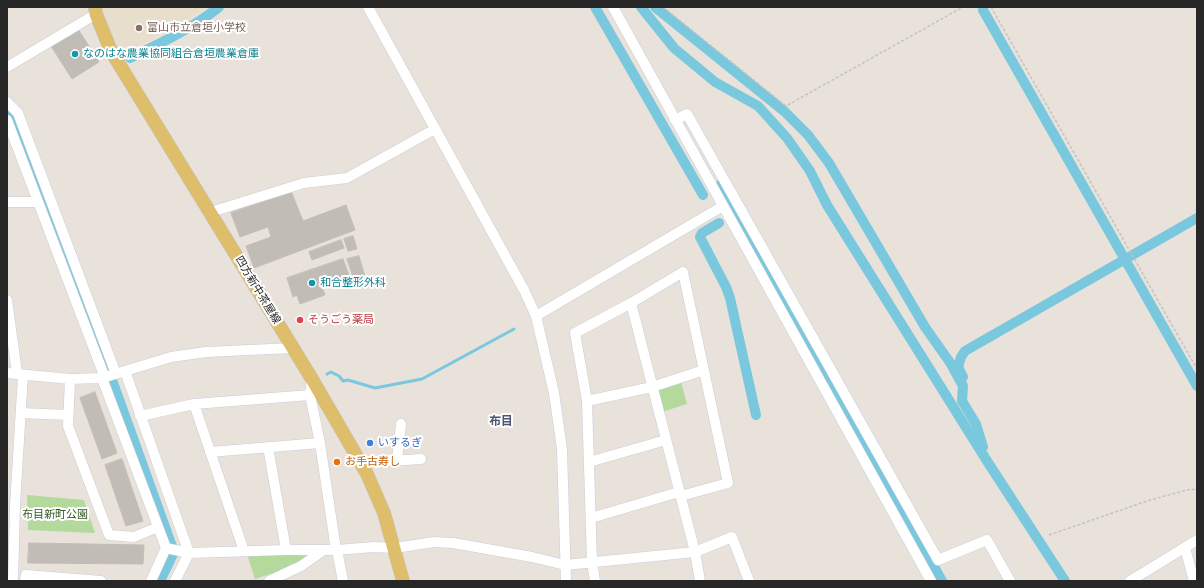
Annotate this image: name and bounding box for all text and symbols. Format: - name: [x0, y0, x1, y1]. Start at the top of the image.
- place label: 富山市立倉垣小学校: [147, 21, 246, 35]
- marker: 富山市立倉垣小学校: [134, 23, 144, 33]
- place label: なのはな農業協同組合倉垣農業倉庫: [83, 47, 259, 61]
- marker: なのはな農業協同組合倉垣農業倉庫: [70, 49, 80, 59]
- street label: 四方新中茶屋線: [233, 254, 283, 326]
- place label: 和合整形外科: [320, 276, 386, 290]
- marker: 和合整形外科: [307, 278, 317, 288]
- place label: そうごう薬局: [308, 313, 374, 327]
- marker: そうごう薬局: [295, 315, 305, 325]
- district label: 布目: [489, 414, 513, 428]
- place label: いするぎ: [378, 436, 422, 450]
- marker: いするぎ: [365, 438, 375, 448]
- place label: お手古寿し: [345, 455, 400, 469]
- marker: お手古寿し: [332, 457, 342, 467]
- park label: 布目新町公園: [22, 508, 88, 522]

